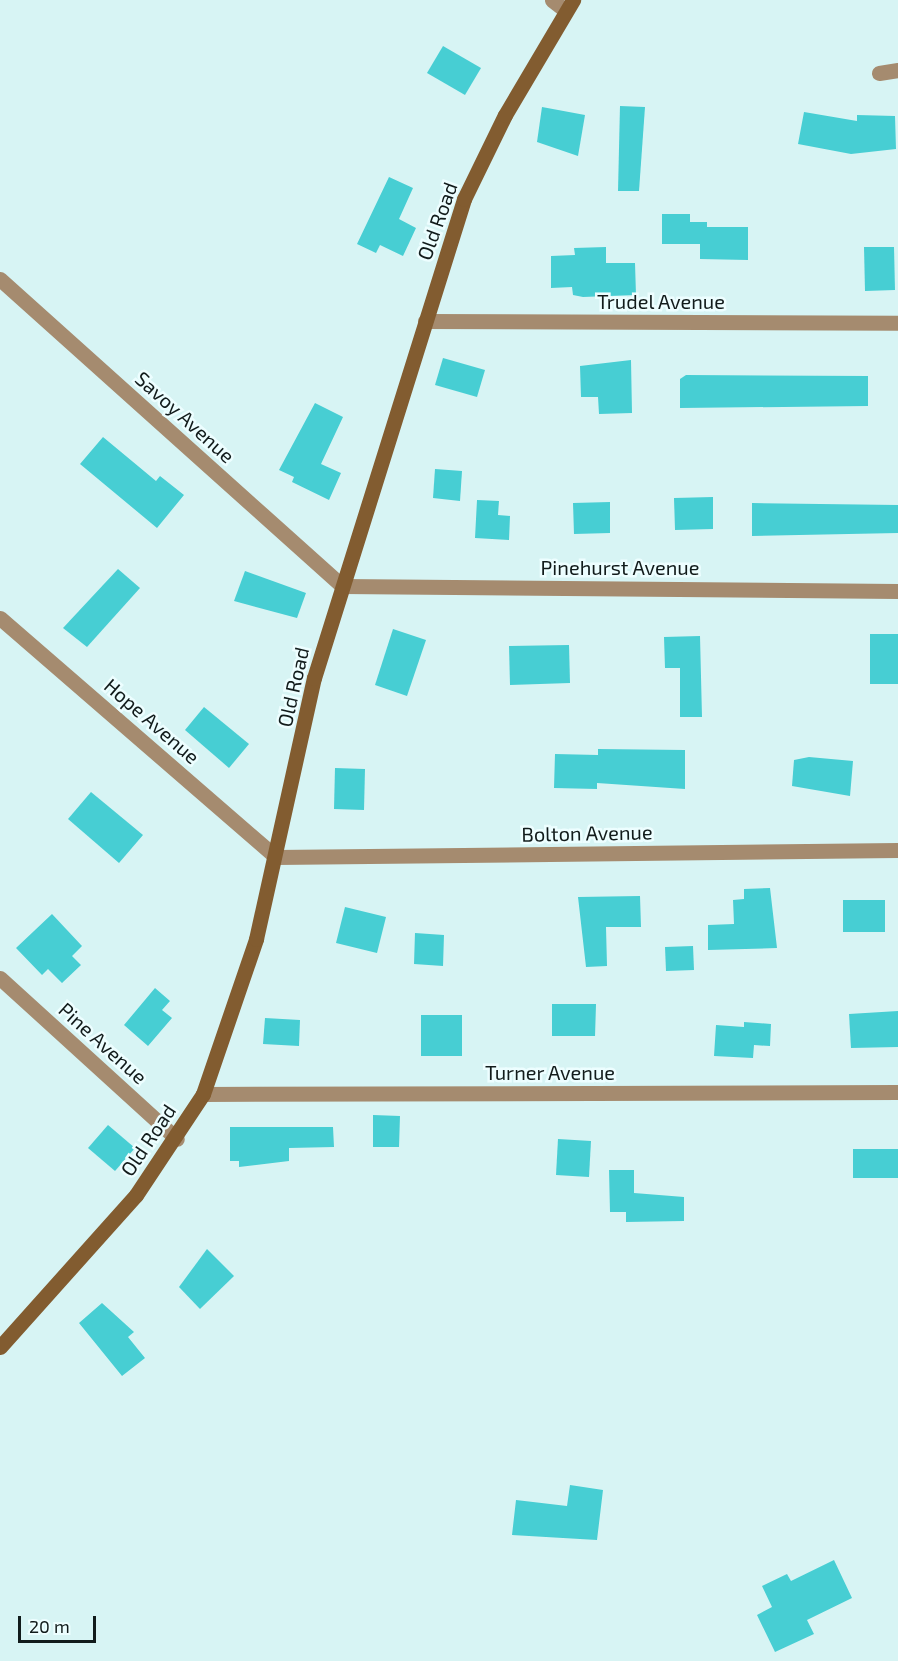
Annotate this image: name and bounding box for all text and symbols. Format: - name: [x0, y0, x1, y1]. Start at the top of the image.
- street label: Old Road: [412, 179, 462, 263]
- street label: Trudel Avenue: [597, 289, 725, 313]
- street label: Savoy Avenue: [130, 366, 240, 468]
- street label: Pinehurst Avenue: [540, 555, 700, 579]
- street label: Old Road: [272, 645, 314, 729]
- street label: Hope Avenue: [99, 673, 205, 769]
- street label: Bolton Avenue: [521, 820, 653, 846]
- street label: Pine Avenue: [54, 997, 152, 1089]
- street label: Turner Avenue: [484, 1060, 616, 1084]
- street label: Old Road: [115, 1100, 181, 1180]
- scale bar: [21, 1604, 99, 1642]
- text: 20 m: [29, 1615, 70, 1637]

